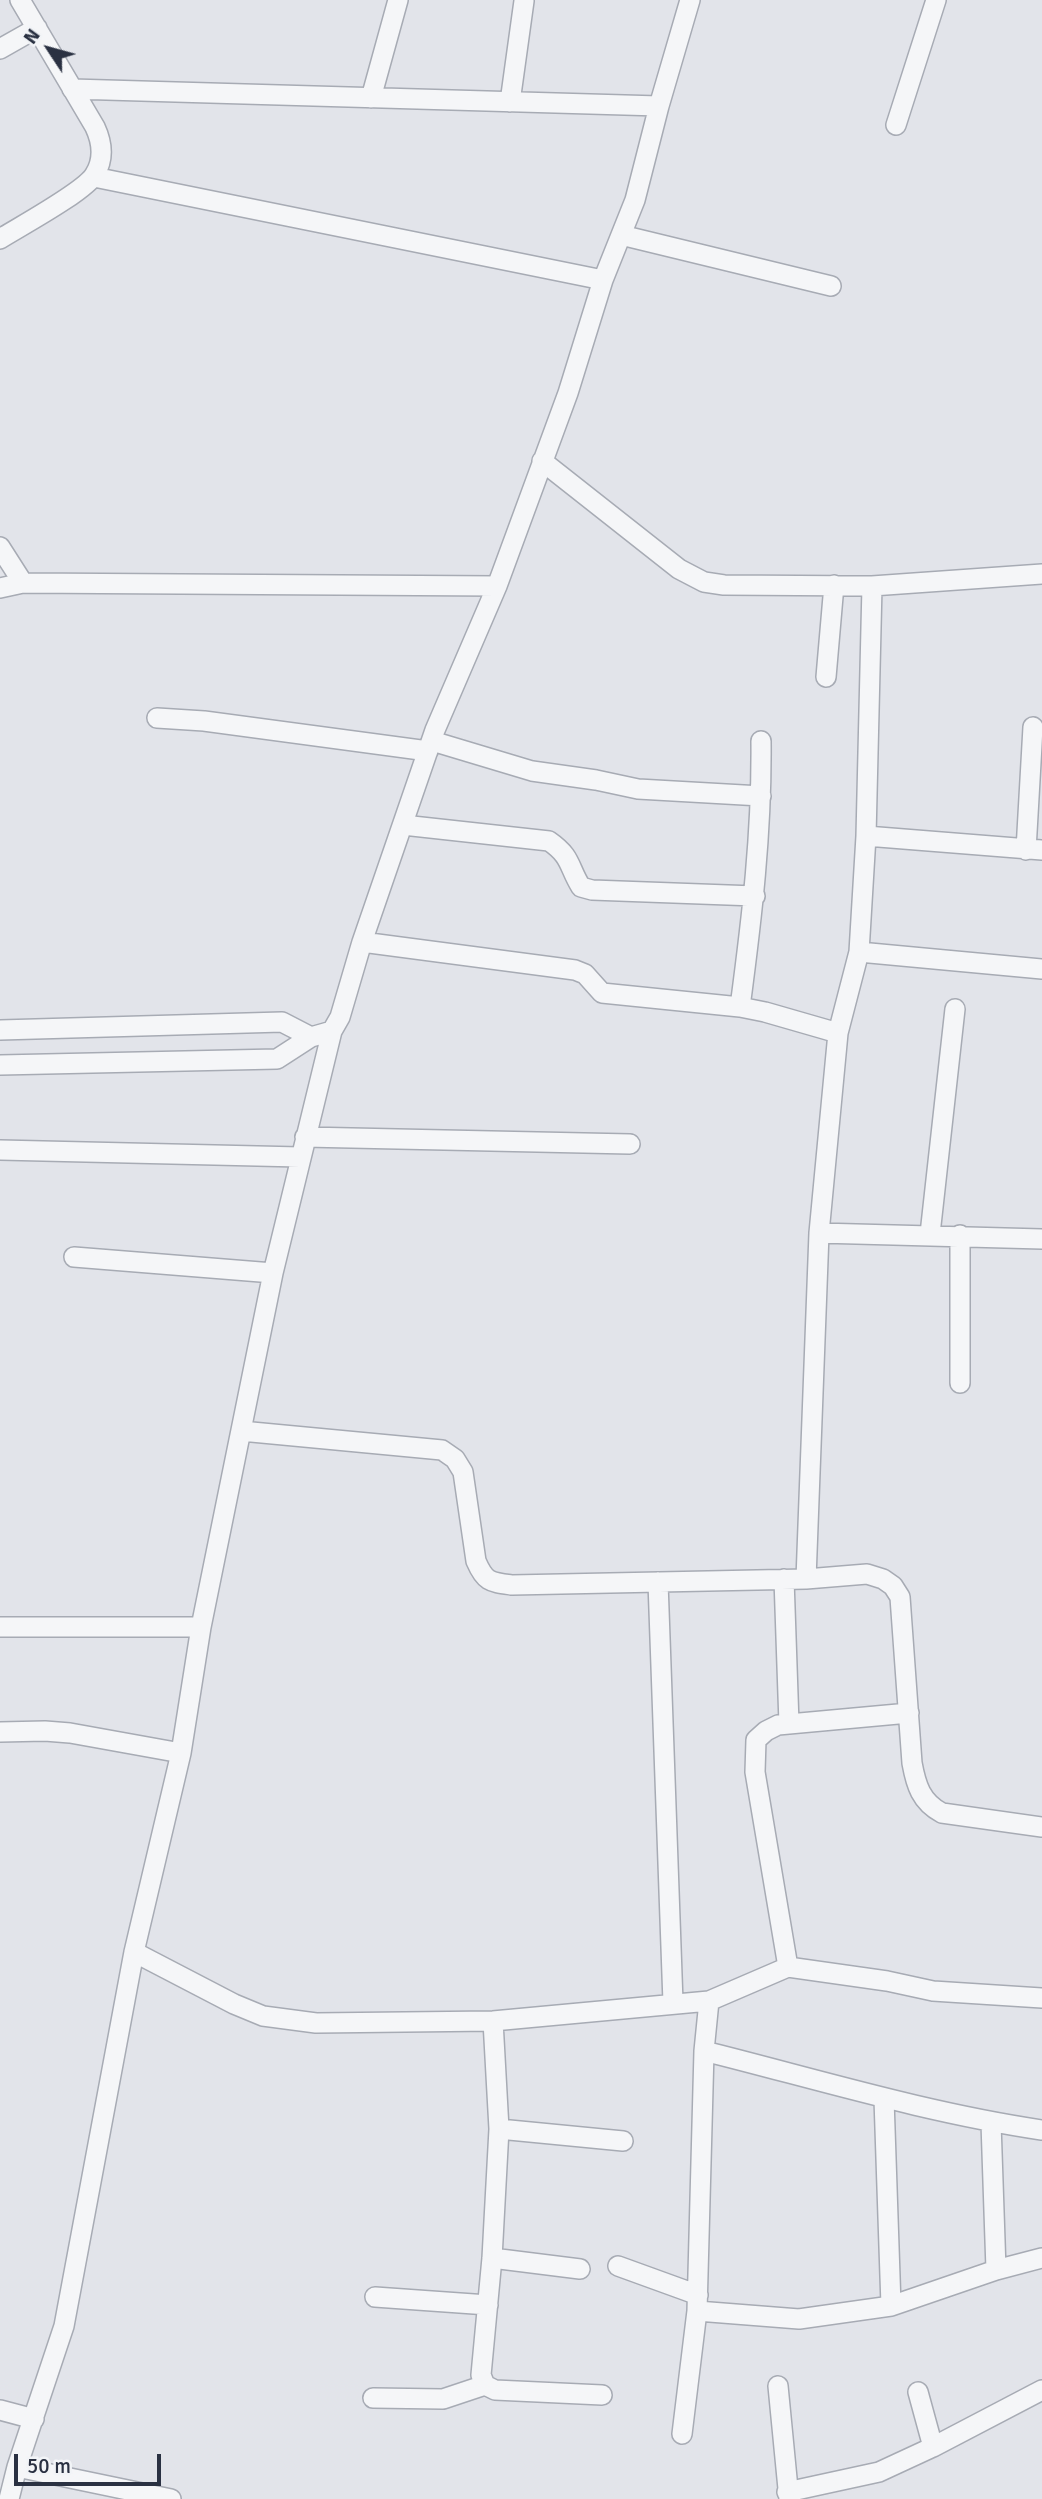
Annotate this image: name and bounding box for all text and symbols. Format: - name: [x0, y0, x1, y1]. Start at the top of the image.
- north arrow: [14, 14, 84, 84]
- text: N: [18, 24, 46, 49]
- scale bar: [18, 2440, 164, 2484]
- text: 50 m: [27, 2453, 71, 2479]

